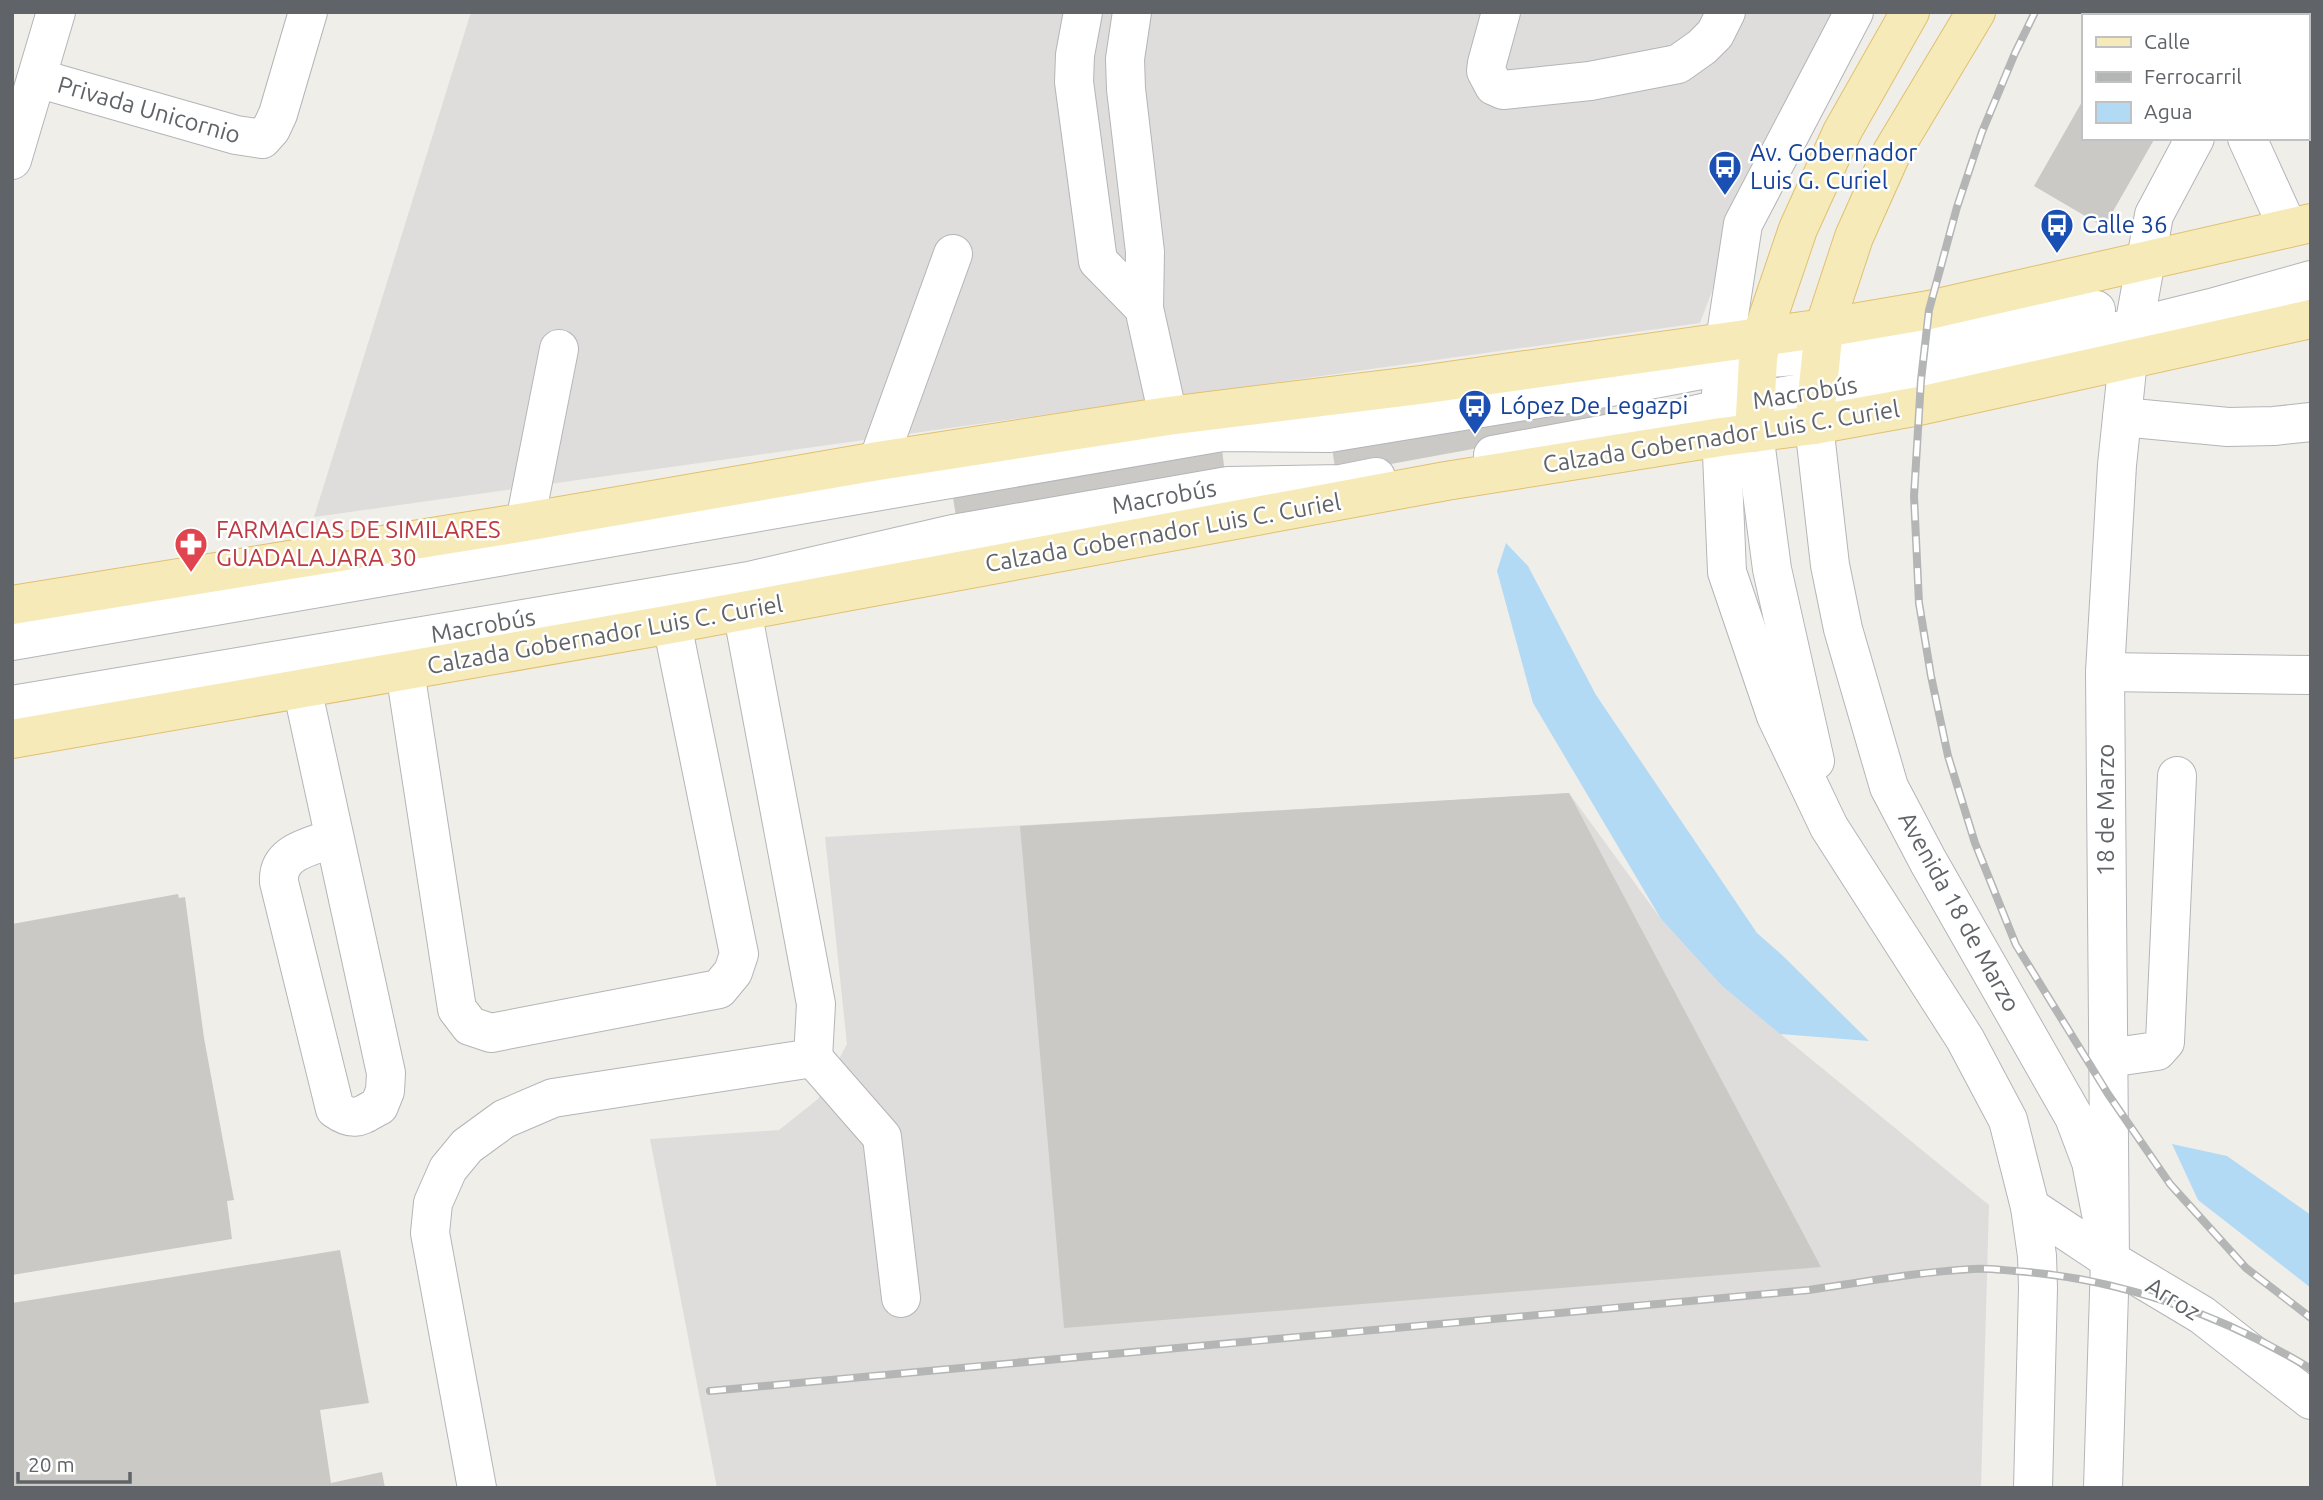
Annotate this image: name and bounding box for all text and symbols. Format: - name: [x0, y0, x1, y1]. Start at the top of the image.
- legend: [2082, 14, 2309, 140]
- text: Calle: [2144, 29, 2190, 53]
- text: Ferrocarril: [2144, 64, 2242, 88]
- street label: Privada Unicornio: [55, 71, 244, 149]
- text: Agua: [2144, 99, 2193, 123]
- place label: Av. Gobernador Luis G. Curiel: [1750, 139, 1917, 194]
- bus stop icon: Av. Gobernador Luis G. Curiel: [1706, 148, 1744, 197]
- bus stop icon: Calle 36: [2038, 206, 2076, 255]
- place label: Calle 36: [2082, 211, 2167, 238]
- street label: Macrobús: [1751, 371, 1859, 414]
- bus stop icon: López De Legazpi: [1456, 387, 1494, 436]
- place label: López De Legazpi: [1500, 392, 1688, 419]
- street label: Calzada Gobernador Luis C. Curiel: [1541, 395, 1901, 478]
- street label: Macrobús: [1110, 474, 1218, 519]
- street label: Calzada Gobernador Luis C. Curiel: [983, 488, 1343, 577]
- place label: FARMACIAS DE SIMILARES GUADALAJARA 30: [216, 516, 501, 571]
- pharmacy icon: FARMACIAS DE SIMILARES GUADALAJARA 30: [172, 525, 210, 574]
- street label: Calzada Gobernador Luis C. Curiel: [425, 590, 785, 679]
- street label: Macrobús: [429, 603, 537, 648]
- street label: 18 de Marzo: [2092, 744, 2119, 876]
- street label: Avenida 18 de Marzo: [1893, 807, 2026, 1016]
- street label: Arroz: [2141, 1272, 2205, 1326]
- scale bar: [18, 1440, 130, 1484]
- text: 20 m: [28, 1452, 75, 1476]

